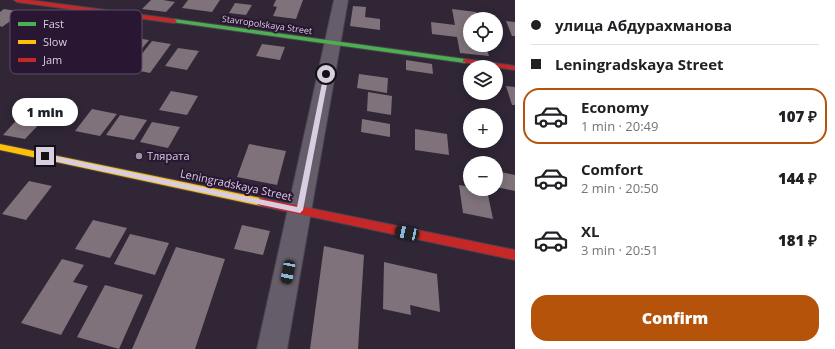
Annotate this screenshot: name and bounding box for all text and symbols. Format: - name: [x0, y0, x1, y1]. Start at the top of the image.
- legend: [10, 10, 142, 74]
- street label: Stavropolskaya Street: [221, 12, 313, 37]
- map controls: [463, 12, 503, 196]
- button: locate: [463, 12, 503, 52]
- text: улица Абдурахманова: [555, 15, 732, 35]
- text: Fast: [43, 16, 64, 31]
- text: Slow: [43, 34, 67, 49]
- text: Jam: [42, 52, 62, 67]
- text: Leningradskaya Street: [555, 54, 724, 74]
- button: layers: [463, 60, 503, 100]
- route start: [317, 65, 335, 83]
- text: Economy: [581, 97, 649, 117]
- callout: 1 min: [12, 98, 78, 126]
- icon: car: [533, 98, 569, 134]
- text: 1 min: [27, 103, 63, 121]
- text: 107 ₽: [778, 106, 817, 126]
- button: +: [463, 108, 503, 148]
- text: 1 min · 20:49: [581, 117, 658, 135]
- route end: [36, 147, 54, 165]
- place label: Тлярата: [147, 148, 190, 163]
- marker: Тлярата: [134, 151, 144, 161]
- button: −: [463, 156, 503, 196]
- text: Comfort: [581, 159, 643, 179]
- icon: car: [533, 160, 569, 196]
- street label: Leningradskaya Street: [179, 165, 293, 204]
- text: 144 ₽: [778, 168, 817, 188]
- text: 2 min · 20:50: [581, 179, 658, 197]
- text: XL: [581, 221, 599, 241]
- icon: car: [533, 222, 569, 258]
- car: [394, 225, 420, 241]
- text: 181 ₽: [778, 230, 817, 250]
- text: 3 min · 20:51: [581, 241, 658, 259]
- car: [280, 259, 296, 285]
- button: Confirm: [531, 295, 819, 341]

